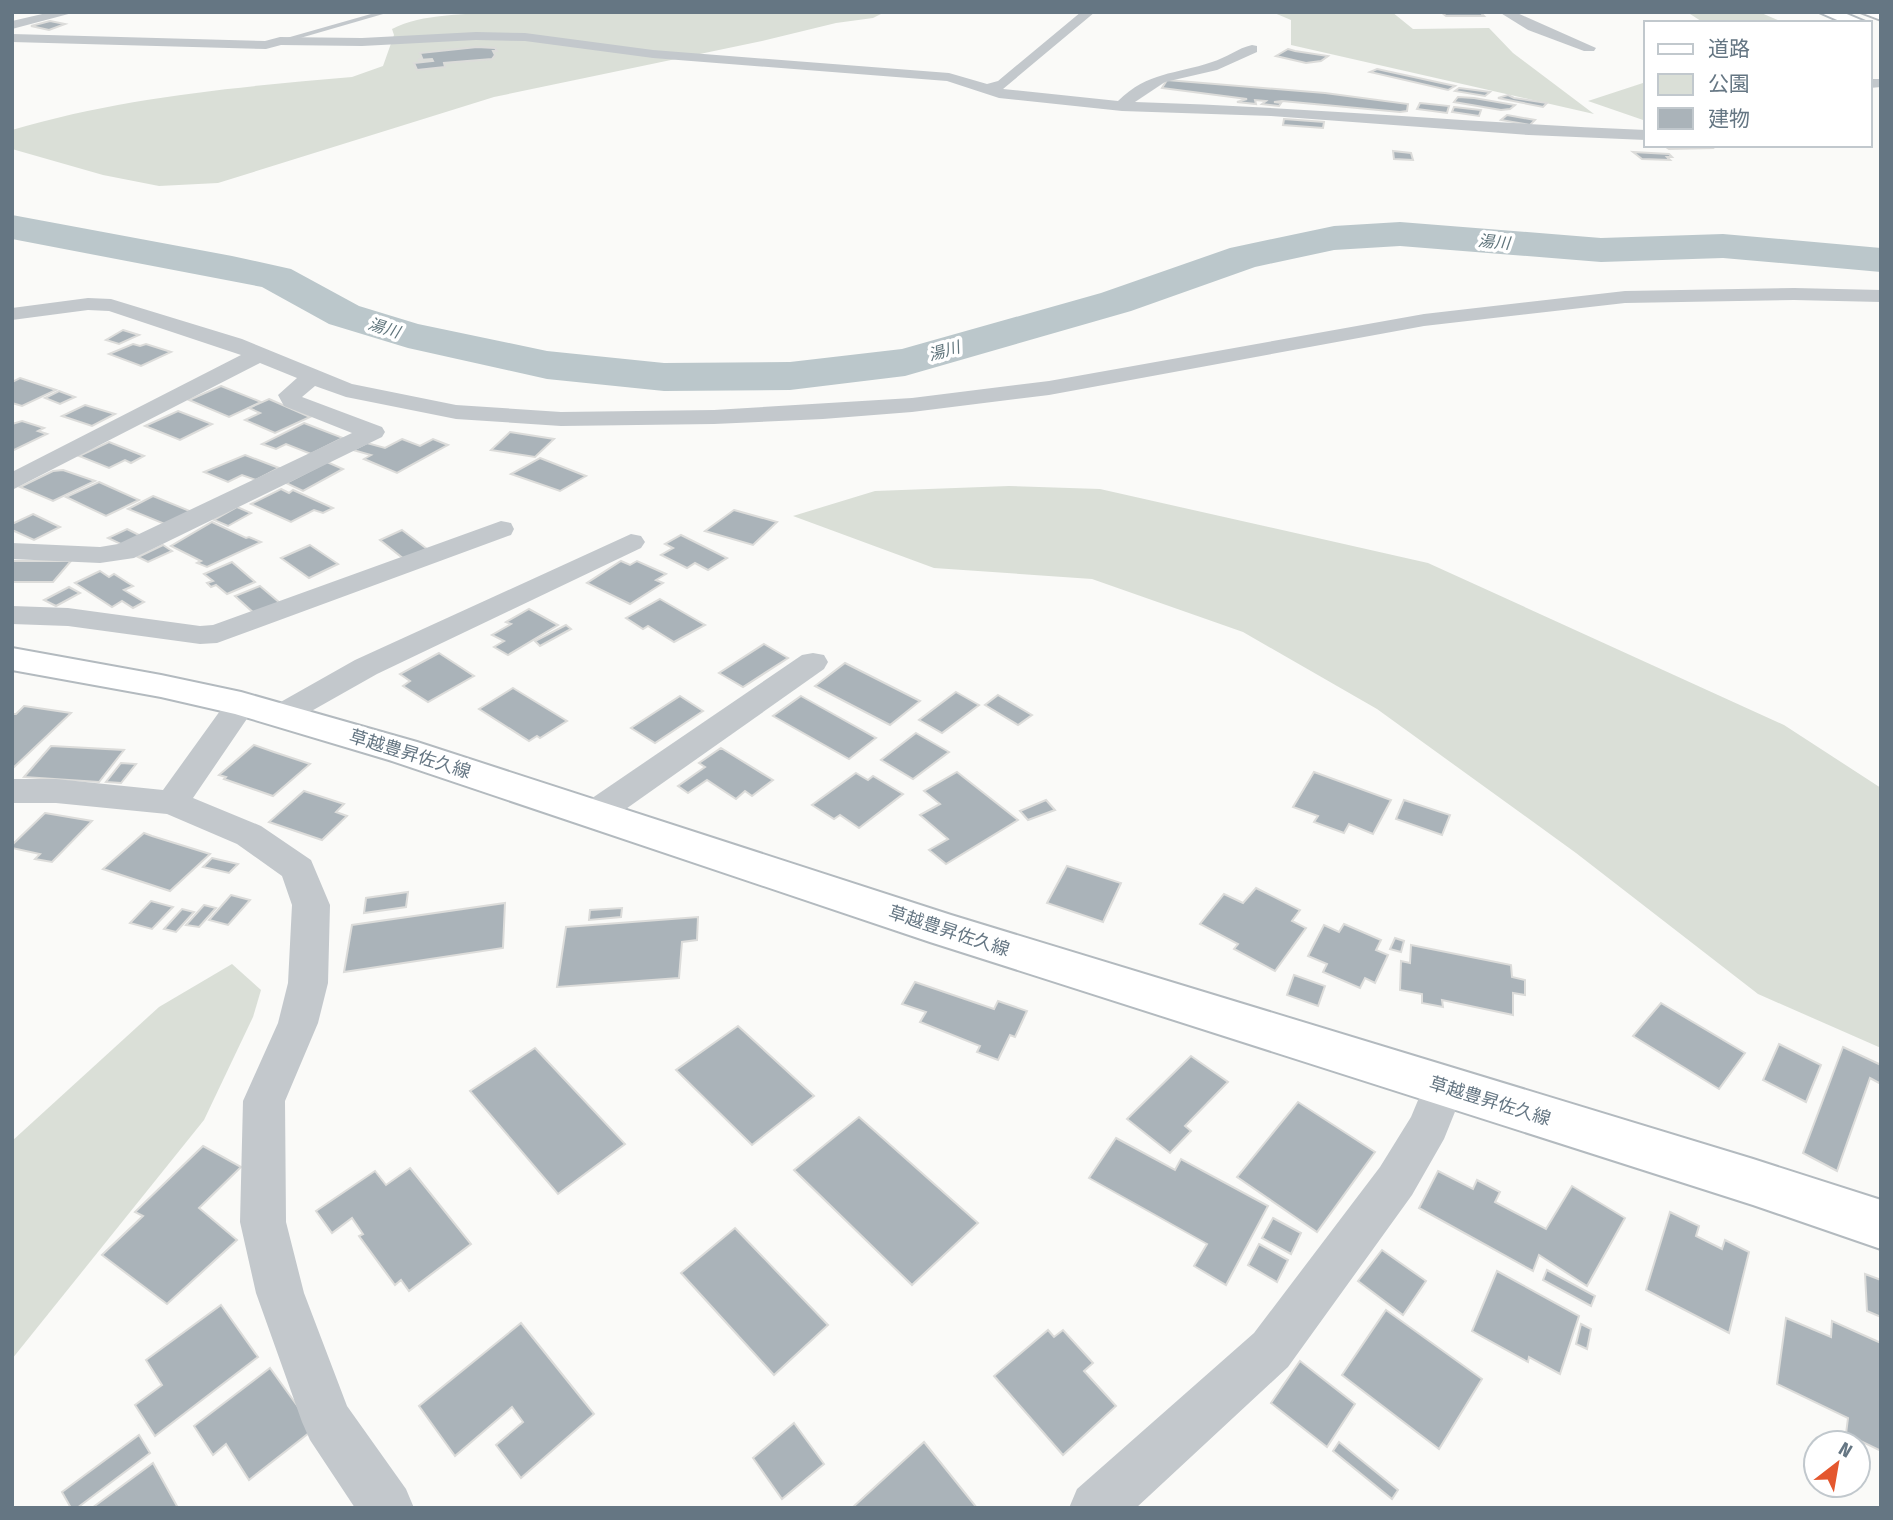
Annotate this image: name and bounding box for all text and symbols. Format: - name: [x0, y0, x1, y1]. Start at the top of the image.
- legend: [1644, 21, 1872, 147]
- text: 道路: [1708, 36, 1750, 62]
- text: 公園: [1708, 71, 1750, 97]
- text: 建物: [1708, 106, 1750, 132]
- water label: 湯川: [1477, 231, 1513, 253]
- water label: 湯川: [366, 314, 404, 342]
- water label: 湯川: [926, 337, 964, 365]
- street label: 草越豊昇佐久線: [347, 725, 473, 783]
- street label: 草越豊昇佐久線: [886, 901, 1012, 961]
- street label: 草越豊昇佐久線: [1427, 1072, 1553, 1130]
- north arrow: [1802, 1429, 1872, 1499]
- text: N: [1835, 1437, 1856, 1463]

